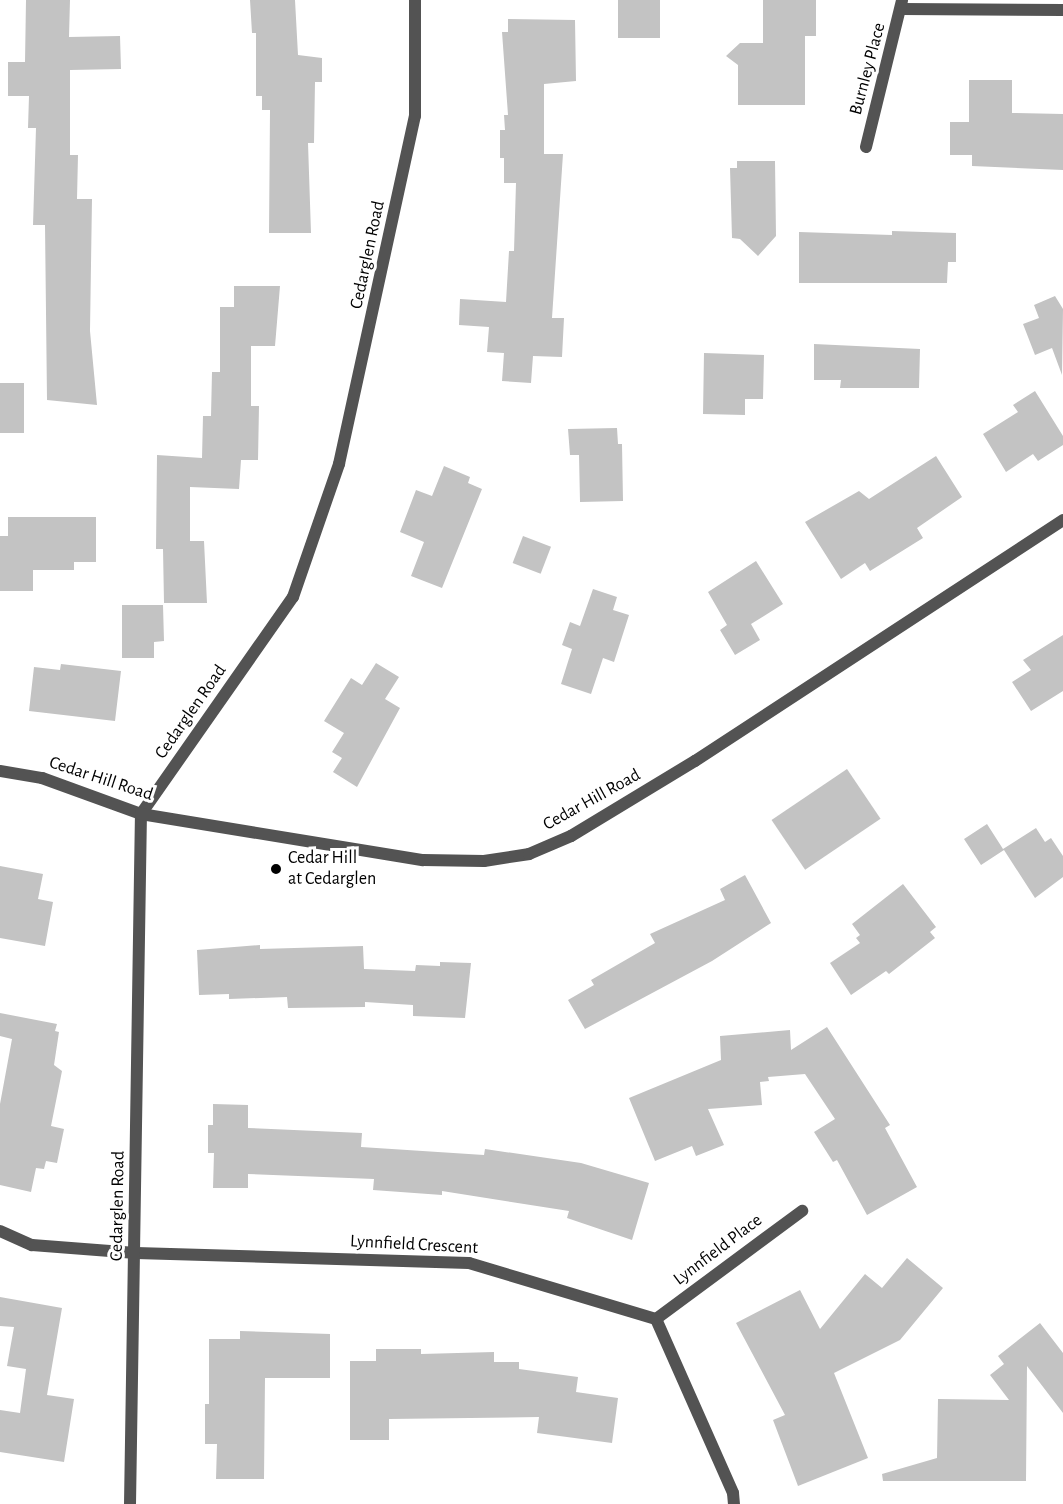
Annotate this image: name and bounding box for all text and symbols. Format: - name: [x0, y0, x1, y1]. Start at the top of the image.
- street label: Burnley Place: [845, 21, 891, 117]
- street label: Cedarglen Road: [346, 199, 390, 311]
- street label: Cedarglen Road: [151, 661, 231, 763]
- street label: Cedar Hill Road: [46, 752, 156, 806]
- street label: Cedar Hill Road: [540, 764, 644, 836]
- place label: Cedar Hill at Cedarglen: [288, 848, 376, 890]
- marker: Cedar Hill at Cedarglen: [269, 862, 283, 876]
- street label: Cedarglen Road: [106, 1151, 130, 1261]
- street label: Lynnfield Place: [669, 1210, 767, 1290]
- street label: Lynnfield Crescent: [350, 1231, 478, 1259]

